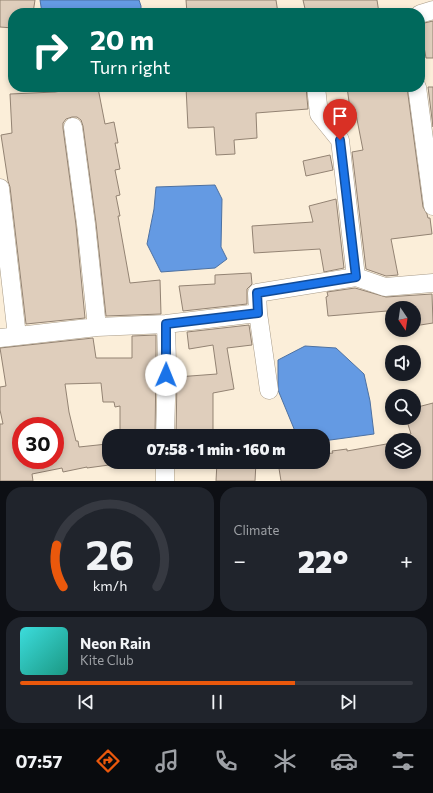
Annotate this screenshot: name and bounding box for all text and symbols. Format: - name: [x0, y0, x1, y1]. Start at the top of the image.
- text: 20 m: [90, 22, 154, 56]
- icon: right: [24, 24, 76, 76]
- text: Turn right: [90, 56, 170, 78]
- pin: [323, 99, 357, 140]
- icon: arrive: [329, 105, 351, 127]
- north arrow: [385, 301, 421, 337]
- map controls: [385, 301, 421, 469]
- button: sound: [385, 345, 421, 381]
- position arrow: [145, 354, 187, 396]
- button: search: [385, 389, 421, 425]
- speed limit sign: 30: [12, 417, 64, 469]
- button: layers: [385, 433, 421, 469]
- text: 07:58 · 1 min · 160 m: [147, 440, 285, 458]
- text: Climate: [234, 522, 279, 538]
- text: 26: [85, 528, 134, 579]
- text: 22°: [298, 542, 348, 579]
- text: −: [234, 547, 246, 574]
- text: +: [400, 547, 413, 574]
- text: km/h: [92, 576, 127, 594]
- text: Neon Rain: [80, 634, 151, 652]
- text: Kite Club: [80, 652, 134, 668]
- icon: previous: [75, 691, 97, 713]
- icon: pause: [206, 691, 228, 713]
- icon: next: [337, 691, 359, 713]
- icon: directions: [94, 747, 122, 775]
- icon: music: [153, 747, 181, 775]
- icon: phone: [212, 747, 240, 775]
- icon: climate: [271, 747, 299, 775]
- icon: car: [330, 747, 358, 775]
- icon: filters: [389, 747, 417, 775]
- text: 07:57: [16, 750, 62, 772]

